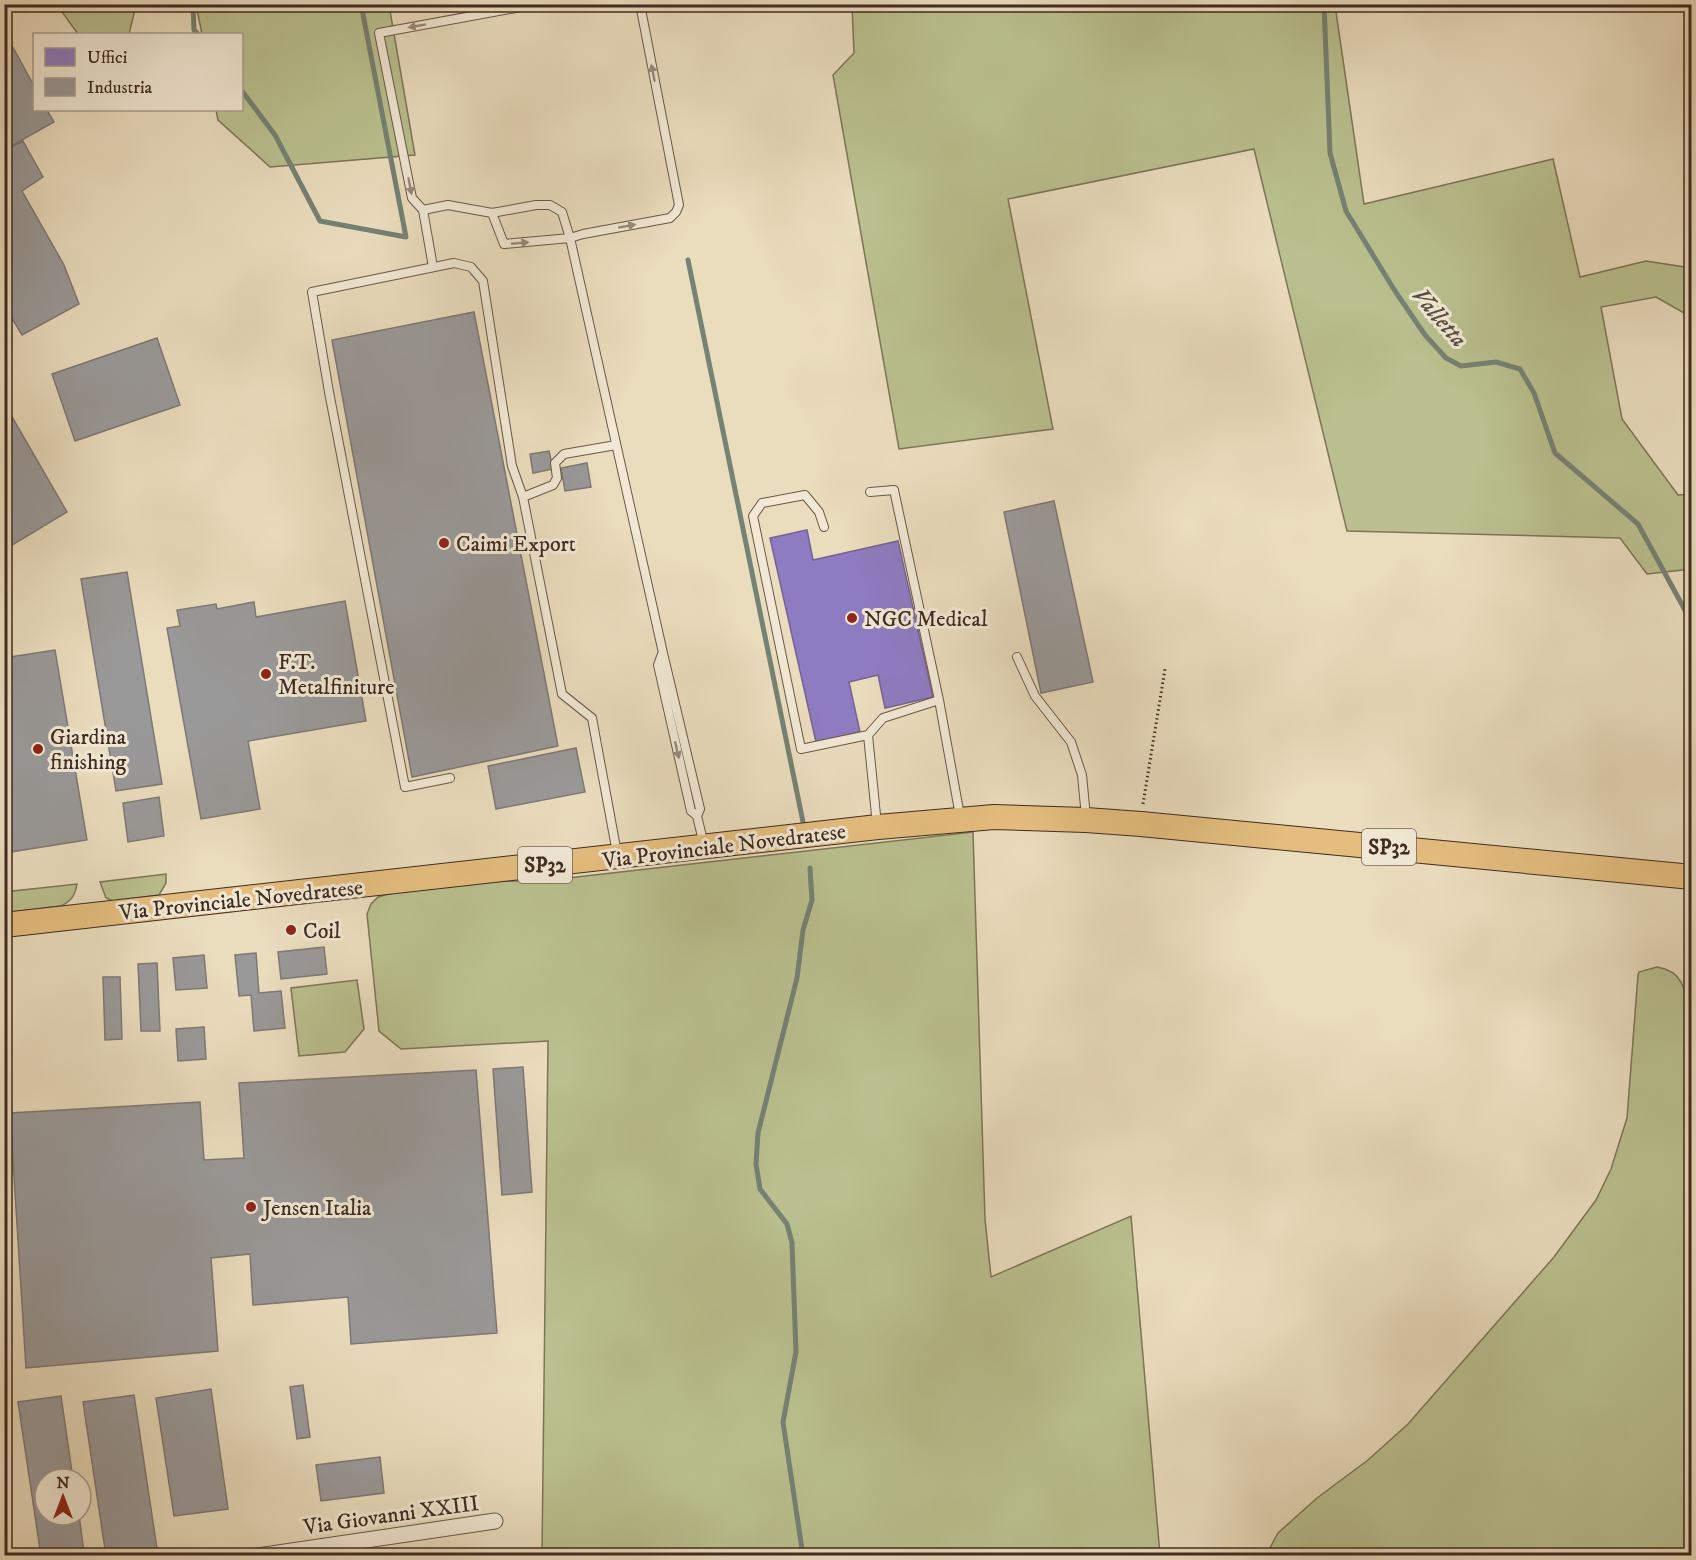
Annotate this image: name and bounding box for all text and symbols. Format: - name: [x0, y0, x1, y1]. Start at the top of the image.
- one-way arrow: [407, 22, 426, 31]
- legend: [33, 33, 243, 111]
- text: Uffici: [87, 47, 127, 69]
- one-way arrow: [648, 63, 657, 82]
- text: Industria: [87, 77, 153, 99]
- one-way arrow: [406, 177, 415, 196]
- one-way arrow: [618, 221, 637, 230]
- one-way arrow: [511, 238, 530, 248]
- water label: Valletta: [1405, 281, 1473, 354]
- place label: Caimi Export: [456, 531, 576, 558]
- marker: Caimi Export: [437, 536, 451, 550]
- place label: NGC Medical: [864, 606, 988, 633]
- marker: NGC Medical: [845, 611, 859, 625]
- place label: F.T. Metalfiniture: [278, 649, 394, 701]
- marker: F.T. Metalfiniture: [259, 667, 273, 681]
- place label: Giardina finishing: [50, 724, 127, 776]
- one-way arrow: [673, 741, 683, 759]
- marker: Giardina finishing: [31, 742, 45, 756]
- street label: Via Provinciale Novedratese: [600, 818, 847, 875]
- road number: SP32: [1362, 829, 1416, 865]
- road number: SP32: [518, 847, 572, 883]
- street label: Via Provinciale Novedratese: [117, 874, 364, 927]
- place label: Coil: [303, 918, 341, 945]
- marker: Coil: [284, 923, 298, 937]
- place label: Jensen Italia: [261, 1195, 372, 1222]
- marker: Jensen Italia: [244, 1200, 258, 1214]
- north arrow: [33, 1467, 93, 1527]
- text: N: [56, 1473, 70, 1493]
- street label: Via Giovanni XXIII: [301, 1490, 481, 1541]

